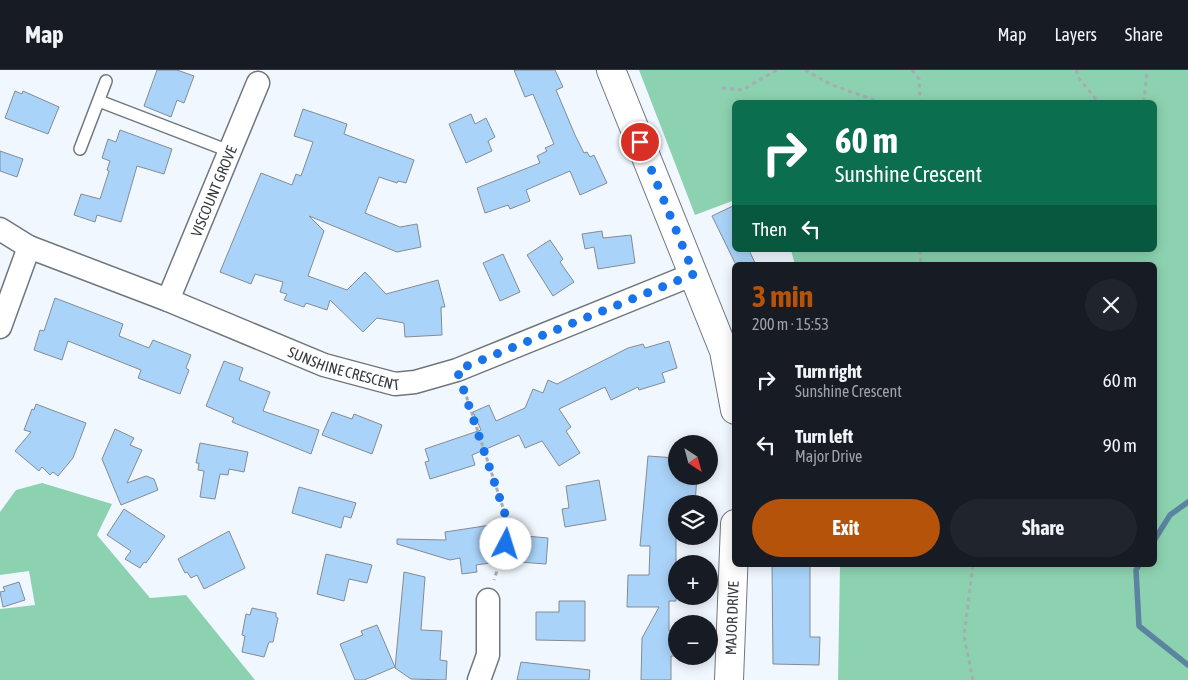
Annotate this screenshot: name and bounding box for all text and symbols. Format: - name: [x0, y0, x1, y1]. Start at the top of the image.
- text: Map: [25, 21, 64, 48]
- text: Map: [997, 24, 1026, 45]
- text: Layers: [1054, 24, 1097, 45]
- text: Share: [1125, 24, 1163, 45]
- icon: right: [752, 120, 817, 185]
- text: 60 m: [835, 120, 898, 160]
- pin: [619, 121, 661, 163]
- icon: arrive: [626, 128, 654, 156]
- street label: VISCOUNT GROVE: [187, 142, 240, 239]
- text: Sunshine Crescent: [835, 161, 982, 187]
- icon: left: [797, 215, 825, 243]
- text: Then: [752, 218, 787, 240]
- text: 3 min: [752, 279, 813, 313]
- button: close: [1085, 279, 1137, 331]
- text: 200 m · 15:53: [752, 315, 829, 333]
- street label: SUNSHINE CRESCENT: [286, 343, 401, 393]
- text: Turn right: [795, 360, 862, 382]
- icon: right: [752, 366, 780, 394]
- text: 60 m: [1103, 369, 1137, 391]
- text: Sunshine Crescent: [795, 382, 902, 400]
- text: Turn left: [795, 425, 853, 447]
- icon: left: [752, 431, 780, 459]
- text: 90 m: [1103, 434, 1137, 456]
- north arrow: [668, 435, 718, 485]
- map controls: [668, 435, 718, 665]
- text: Major Drive: [795, 447, 862, 465]
- button: layers: [668, 495, 718, 545]
- button: Exit: [752, 499, 940, 557]
- button: Share: [950, 499, 1137, 557]
- position arrow: [479, 517, 531, 569]
- button: +: [668, 555, 718, 605]
- street label: MAJOR DRIVE: [721, 580, 741, 655]
- button: −: [668, 615, 718, 665]

